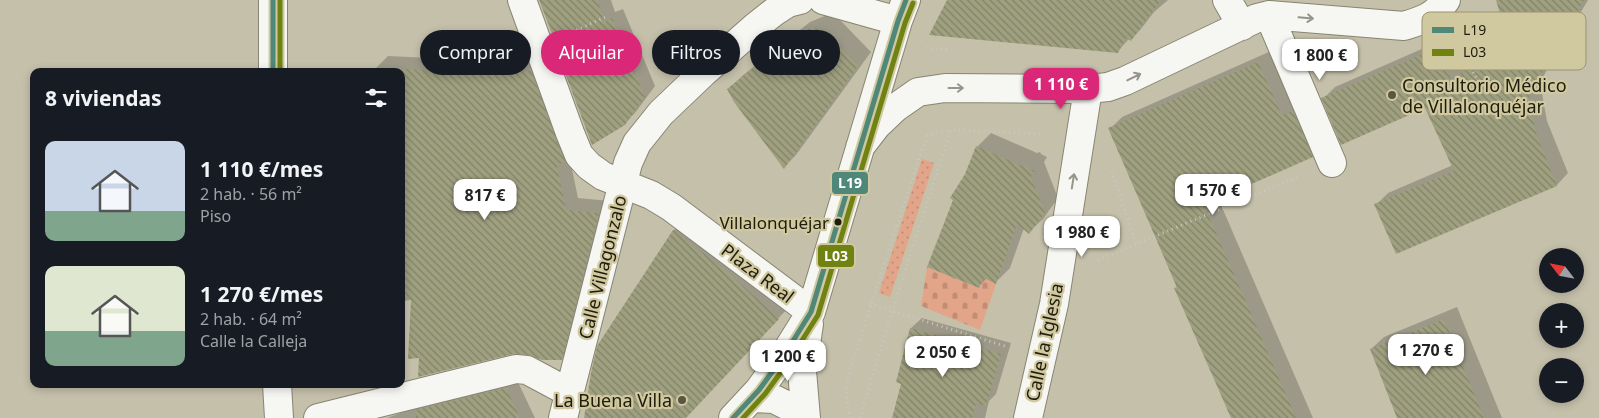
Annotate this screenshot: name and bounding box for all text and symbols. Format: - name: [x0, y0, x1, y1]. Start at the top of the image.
- legend: [1422, 12, 1586, 70]
- one-way arrow: [1297, 13, 1313, 23]
- text: L19: [1463, 20, 1486, 39]
- chip: Comprar: [420, 30, 531, 75]
- chip: Alquilar: [541, 30, 642, 75]
- chip: Filtros: [652, 30, 740, 75]
- chip: Nuevo: [750, 30, 840, 75]
- pin: 1 800 €: [1274, 38, 1366, 81]
- text: L03: [1463, 42, 1486, 61]
- text: 1 800 €: [1293, 44, 1347, 66]
- pin: 1 110 €: [1015, 68, 1107, 110]
- one-way arrow: [1126, 72, 1141, 81]
- text: 1 110 €: [1034, 73, 1088, 95]
- place label: Consultorio Médico de Villalonquéjar: [1402, 73, 1567, 118]
- one-way arrow: [948, 83, 964, 93]
- text: 8 viviendas: [45, 84, 162, 112]
- icon: filters: [362, 84, 390, 112]
- marker: Consultorio Médico de Villalonquéjar: [1386, 89, 1398, 101]
- text: 1 110 €/mes: [200, 155, 323, 183]
- icon: home: [85, 161, 145, 221]
- line badge: L19: [831, 171, 869, 195]
- text: L19: [838, 173, 862, 192]
- one-way arrow: [1068, 173, 1078, 189]
- pin: 1 570 €: [1167, 174, 1259, 216]
- pin: 817 €: [450, 178, 520, 221]
- text: 1 570 €: [1186, 179, 1240, 201]
- text: 2 hab. · 56 m²: [200, 183, 302, 205]
- text: 817 €: [465, 184, 505, 206]
- street label: Calle Villagonzalo: [573, 192, 631, 342]
- text: Piso: [200, 205, 231, 227]
- place label: Villalonquéjar: [719, 211, 829, 234]
- pin: 1 980 €: [1036, 216, 1128, 258]
- marker: Villalonquéjar: [833, 217, 843, 227]
- text: 1 980 €: [1055, 221, 1109, 243]
- street label: Plaza Real: [717, 238, 799, 308]
- line badge: L03: [817, 244, 855, 268]
- text: L03: [824, 246, 848, 265]
- north arrow: [1539, 248, 1584, 292]
- map controls: [1539, 248, 1584, 403]
- text: 1 270 €/mes: [200, 280, 323, 308]
- street label: Calle la Iglesia: [1020, 281, 1068, 403]
- icon: home: [85, 286, 145, 346]
- button: +: [1539, 303, 1584, 348]
- text: 2 hab. · 64 m²: [200, 308, 302, 330]
- text: Calle la Calleja: [200, 330, 307, 352]
- pin: 1 270 €: [1380, 334, 1472, 376]
- pin: 2 050 €: [897, 336, 989, 378]
- text: 1 270 €: [1399, 339, 1453, 361]
- pin: 1 200 €: [742, 340, 834, 382]
- text: 2 050 €: [916, 341, 970, 363]
- text: 1 200 €: [761, 345, 815, 367]
- button: −: [1539, 358, 1584, 403]
- place label: La Buena Villa: [554, 388, 672, 412]
- marker: La Buena Villa: [676, 394, 688, 406]

